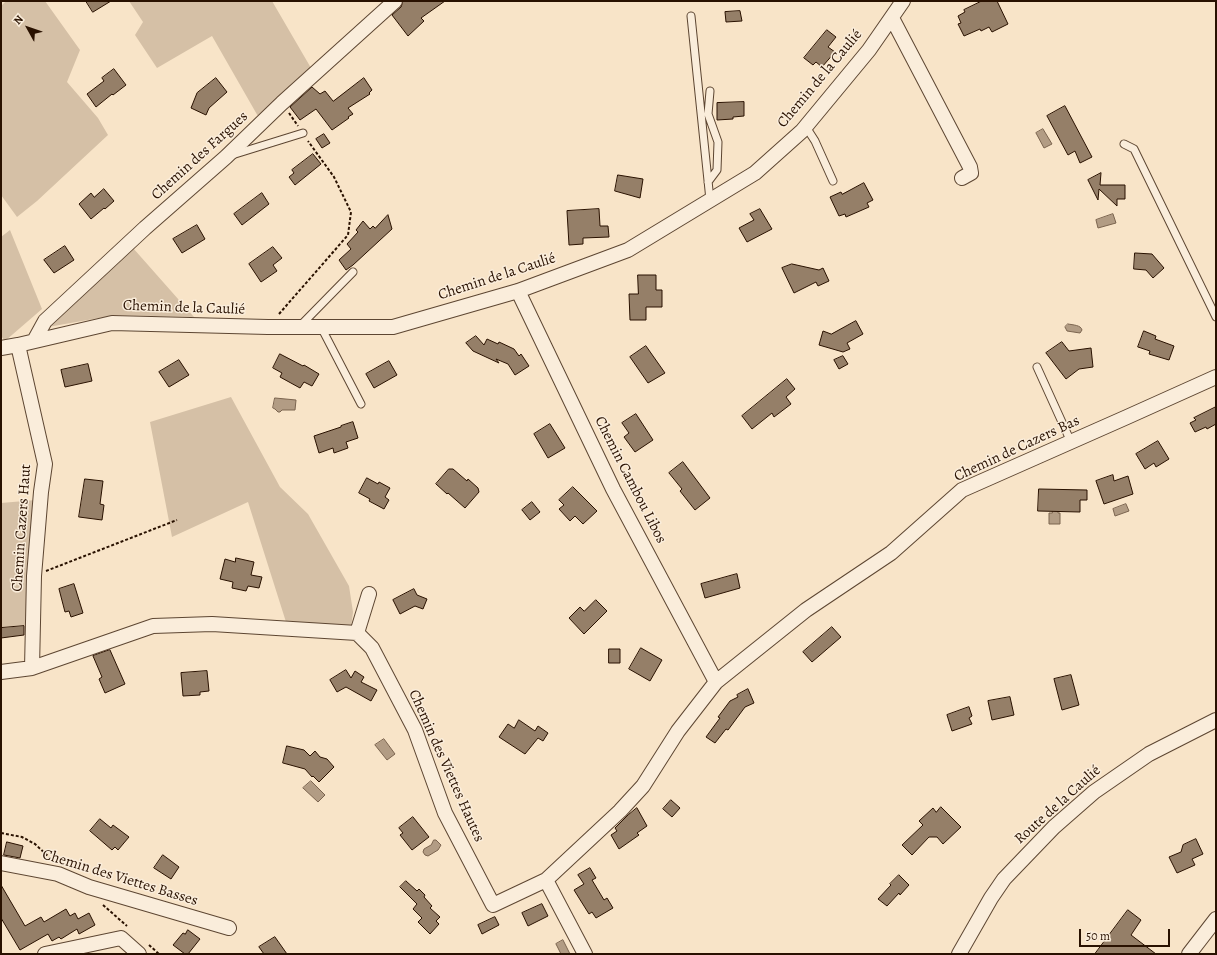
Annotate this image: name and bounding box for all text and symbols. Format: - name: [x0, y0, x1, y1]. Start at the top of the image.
- north arrow: [8, 8, 48, 48]
- text: N: [10, 12, 27, 28]
- street label: Chemin de la Caulié: [774, 26, 866, 132]
- street label: Chemin des Fargues: [148, 108, 252, 204]
- street label: Chemin de la Caulié: [436, 250, 558, 304]
- street label: Chemin de la Caulié: [122, 297, 246, 319]
- street label: Chemin de Cazers Bas: [951, 412, 1083, 486]
- street label: Chemin Cambou Libos: [590, 414, 670, 546]
- street label: Chemin Cazers Haut: [9, 464, 35, 592]
- street label: Chemin des Viettes Hautes: [404, 687, 488, 845]
- street label: Route de la Caulié: [1011, 762, 1105, 848]
- street label: Chemin des Viettes Basses: [40, 846, 200, 910]
- scale bar: [1081, 921, 1172, 947]
- text: 50 m: [1086, 928, 1110, 944]

